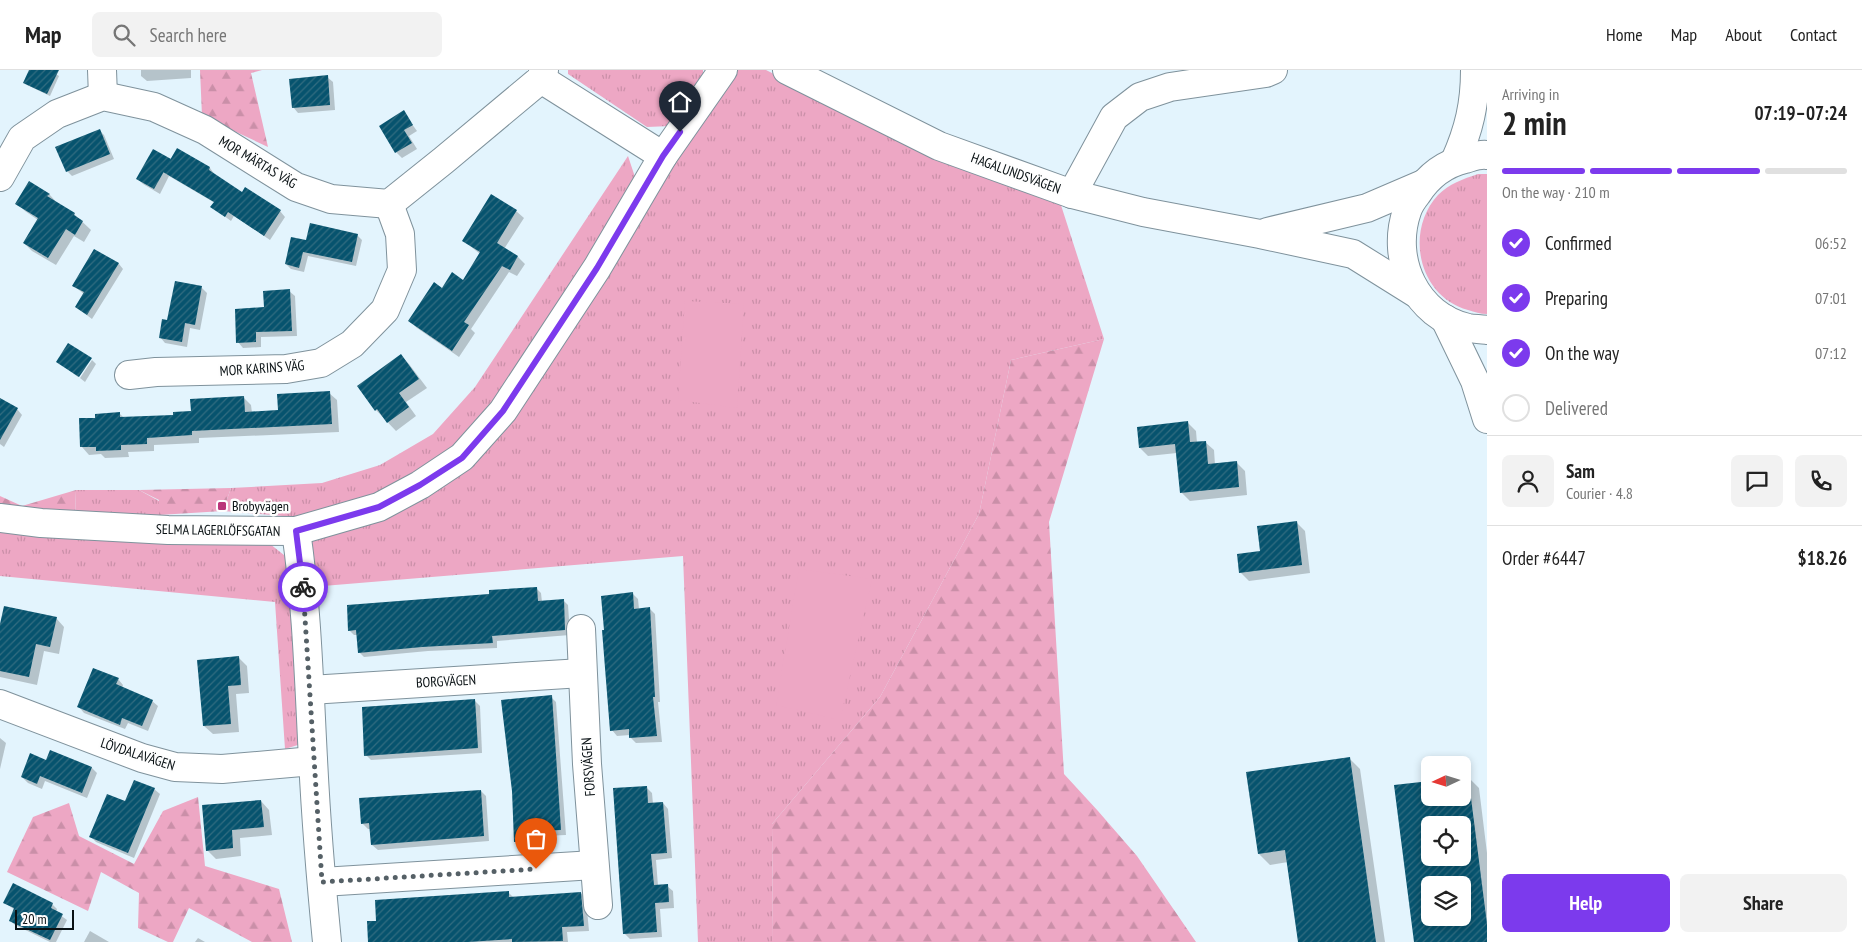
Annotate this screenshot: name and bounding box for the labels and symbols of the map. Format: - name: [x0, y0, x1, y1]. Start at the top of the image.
- pin: [659, 81, 701, 132]
- street label: MOR MÄRTAS VÄG: [216, 132, 300, 192]
- street label: HAGALUNDSVÄGEN: [969, 148, 1063, 198]
- street label: MOR KARINS VÄG: [219, 356, 305, 380]
- place label: Brobyvägen: [232, 497, 289, 515]
- marker: Brobyvägen: [216, 500, 228, 512]
- street label: SELMA LAGERLÖFSGATAN: [156, 520, 280, 540]
- courier: [278, 562, 328, 612]
- street label: BORGVÄGEN: [415, 670, 477, 692]
- street label: LÖVDALAVÄGEN: [99, 734, 177, 774]
- street label: FORSVÄGEN: [577, 737, 599, 797]
- north arrow: [1421, 756, 1471, 806]
- pin: [515, 818, 557, 869]
- scale bar: [15, 907, 74, 930]

